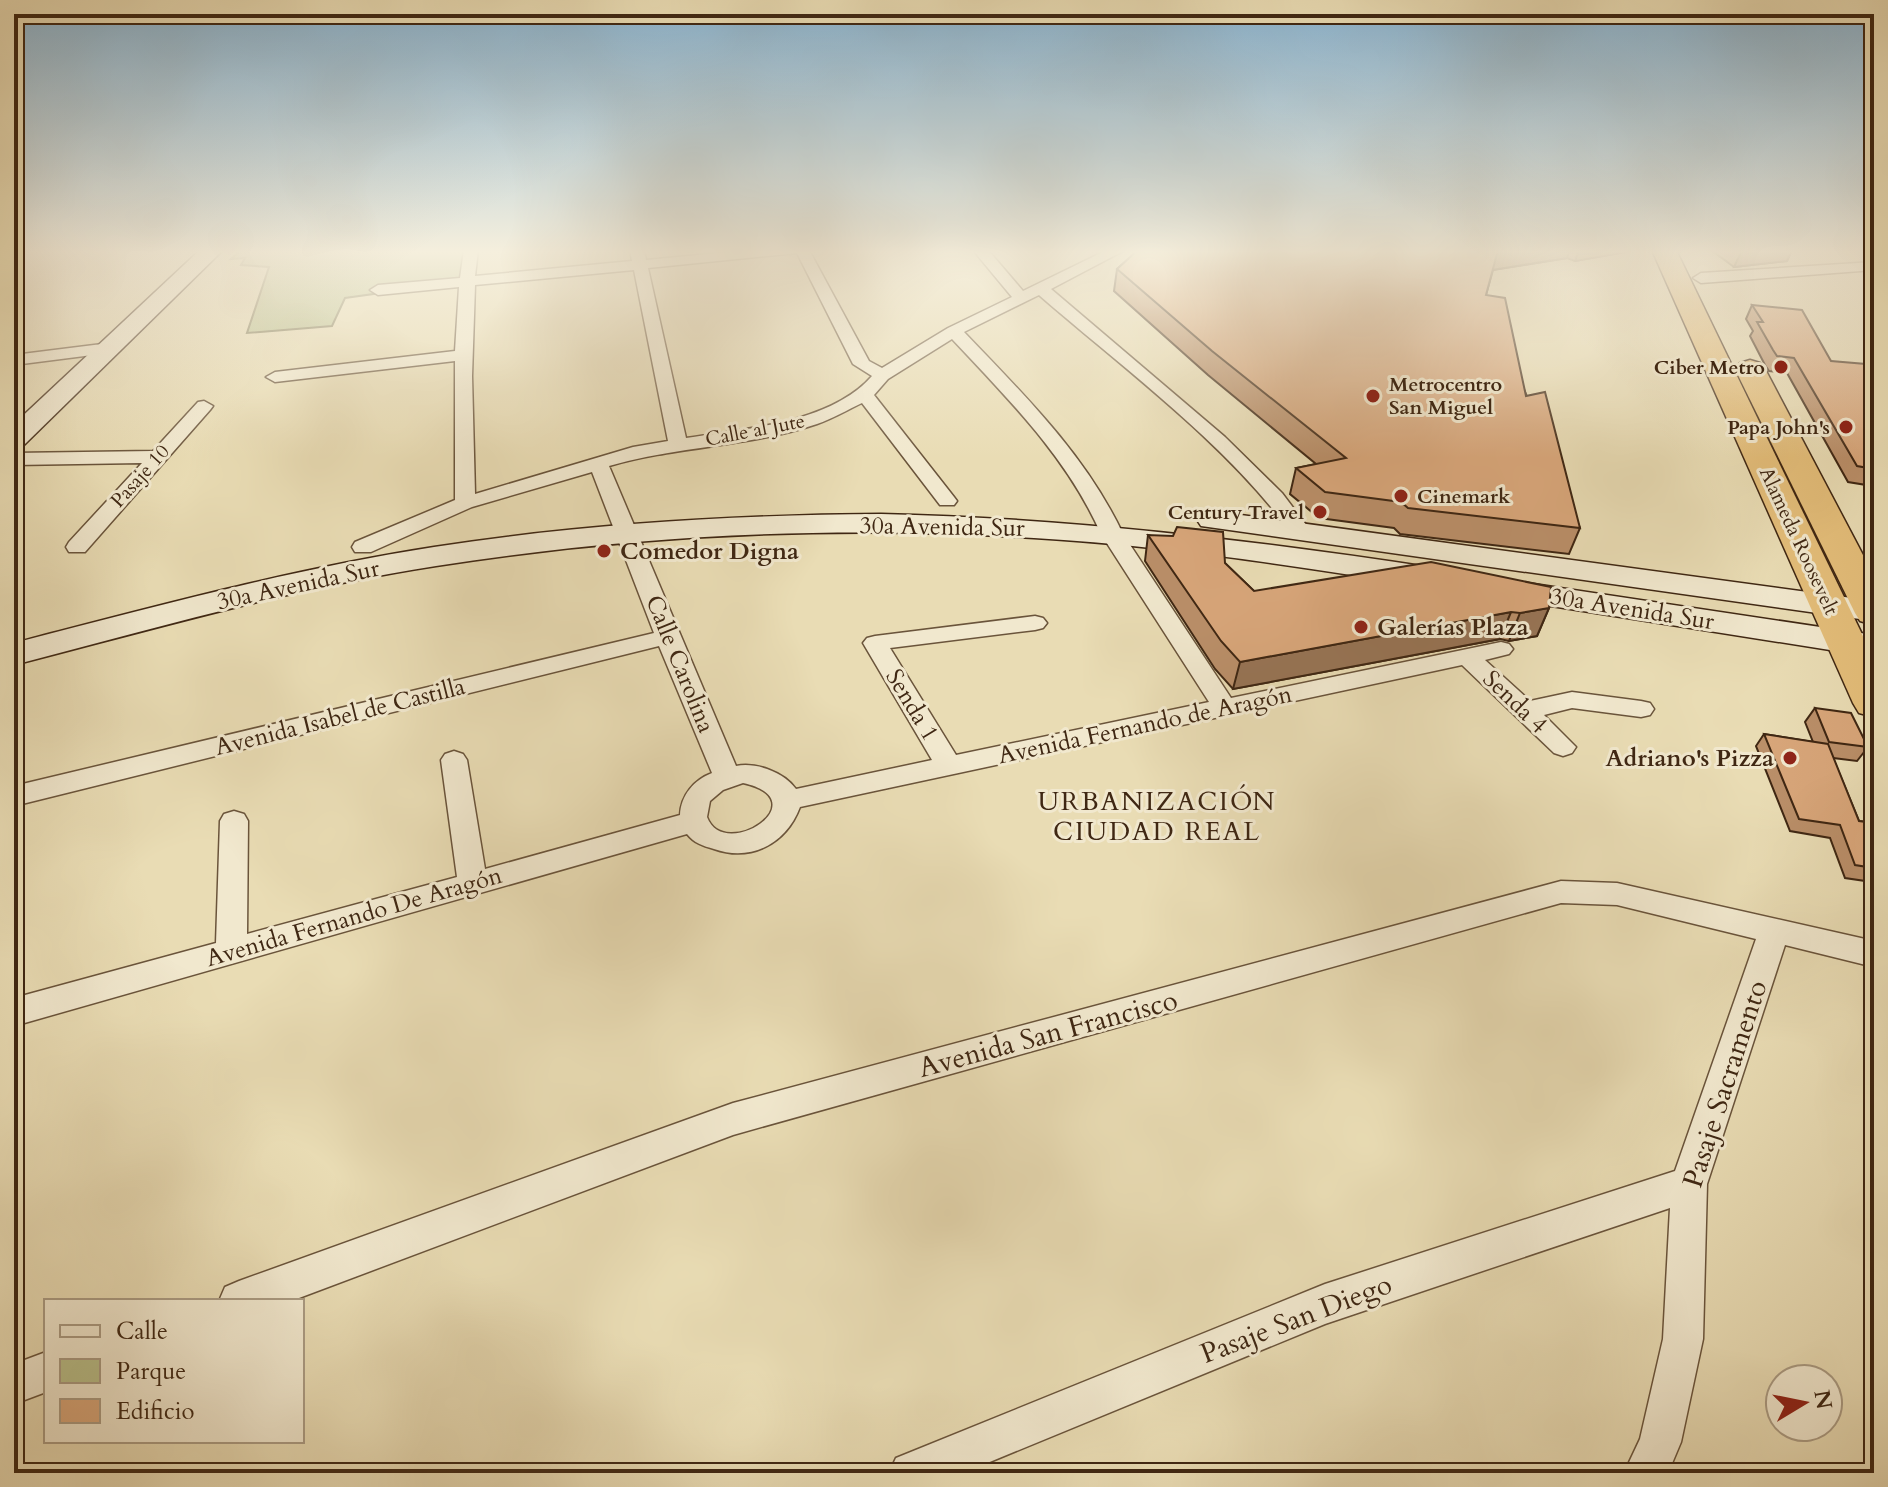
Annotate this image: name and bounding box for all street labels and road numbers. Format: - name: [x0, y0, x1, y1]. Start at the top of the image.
- street label: Calle al Jute: [703, 407, 807, 453]
- street label: Pasaje 10: [104, 439, 176, 513]
- street label: Alameda Roosevelt: [1753, 463, 1845, 620]
- street label: 30a Avenida Sur: [859, 509, 1025, 545]
- street label: 30a Avenida Sur: [214, 552, 383, 618]
- street label: 30a Avenida Sur: [1548, 580, 1717, 638]
- street label: Calle Carolina: [637, 590, 723, 738]
- street label: Senda 1: [878, 663, 946, 747]
- street label: Senda 4: [1475, 663, 1555, 741]
- street label: Avenida Isabel de Castilla: [211, 670, 469, 764]
- street label: Avenida Fernando de Aragón: [995, 678, 1295, 772]
- street label: Avenida Fernando De Aragón: [202, 859, 506, 975]
- street label: Pasaje Sacramento: [1674, 976, 1776, 1192]
- street label: Avenida San Francisco: [914, 981, 1182, 1087]
- street label: Pasaje San Diego: [1195, 1265, 1397, 1373]

